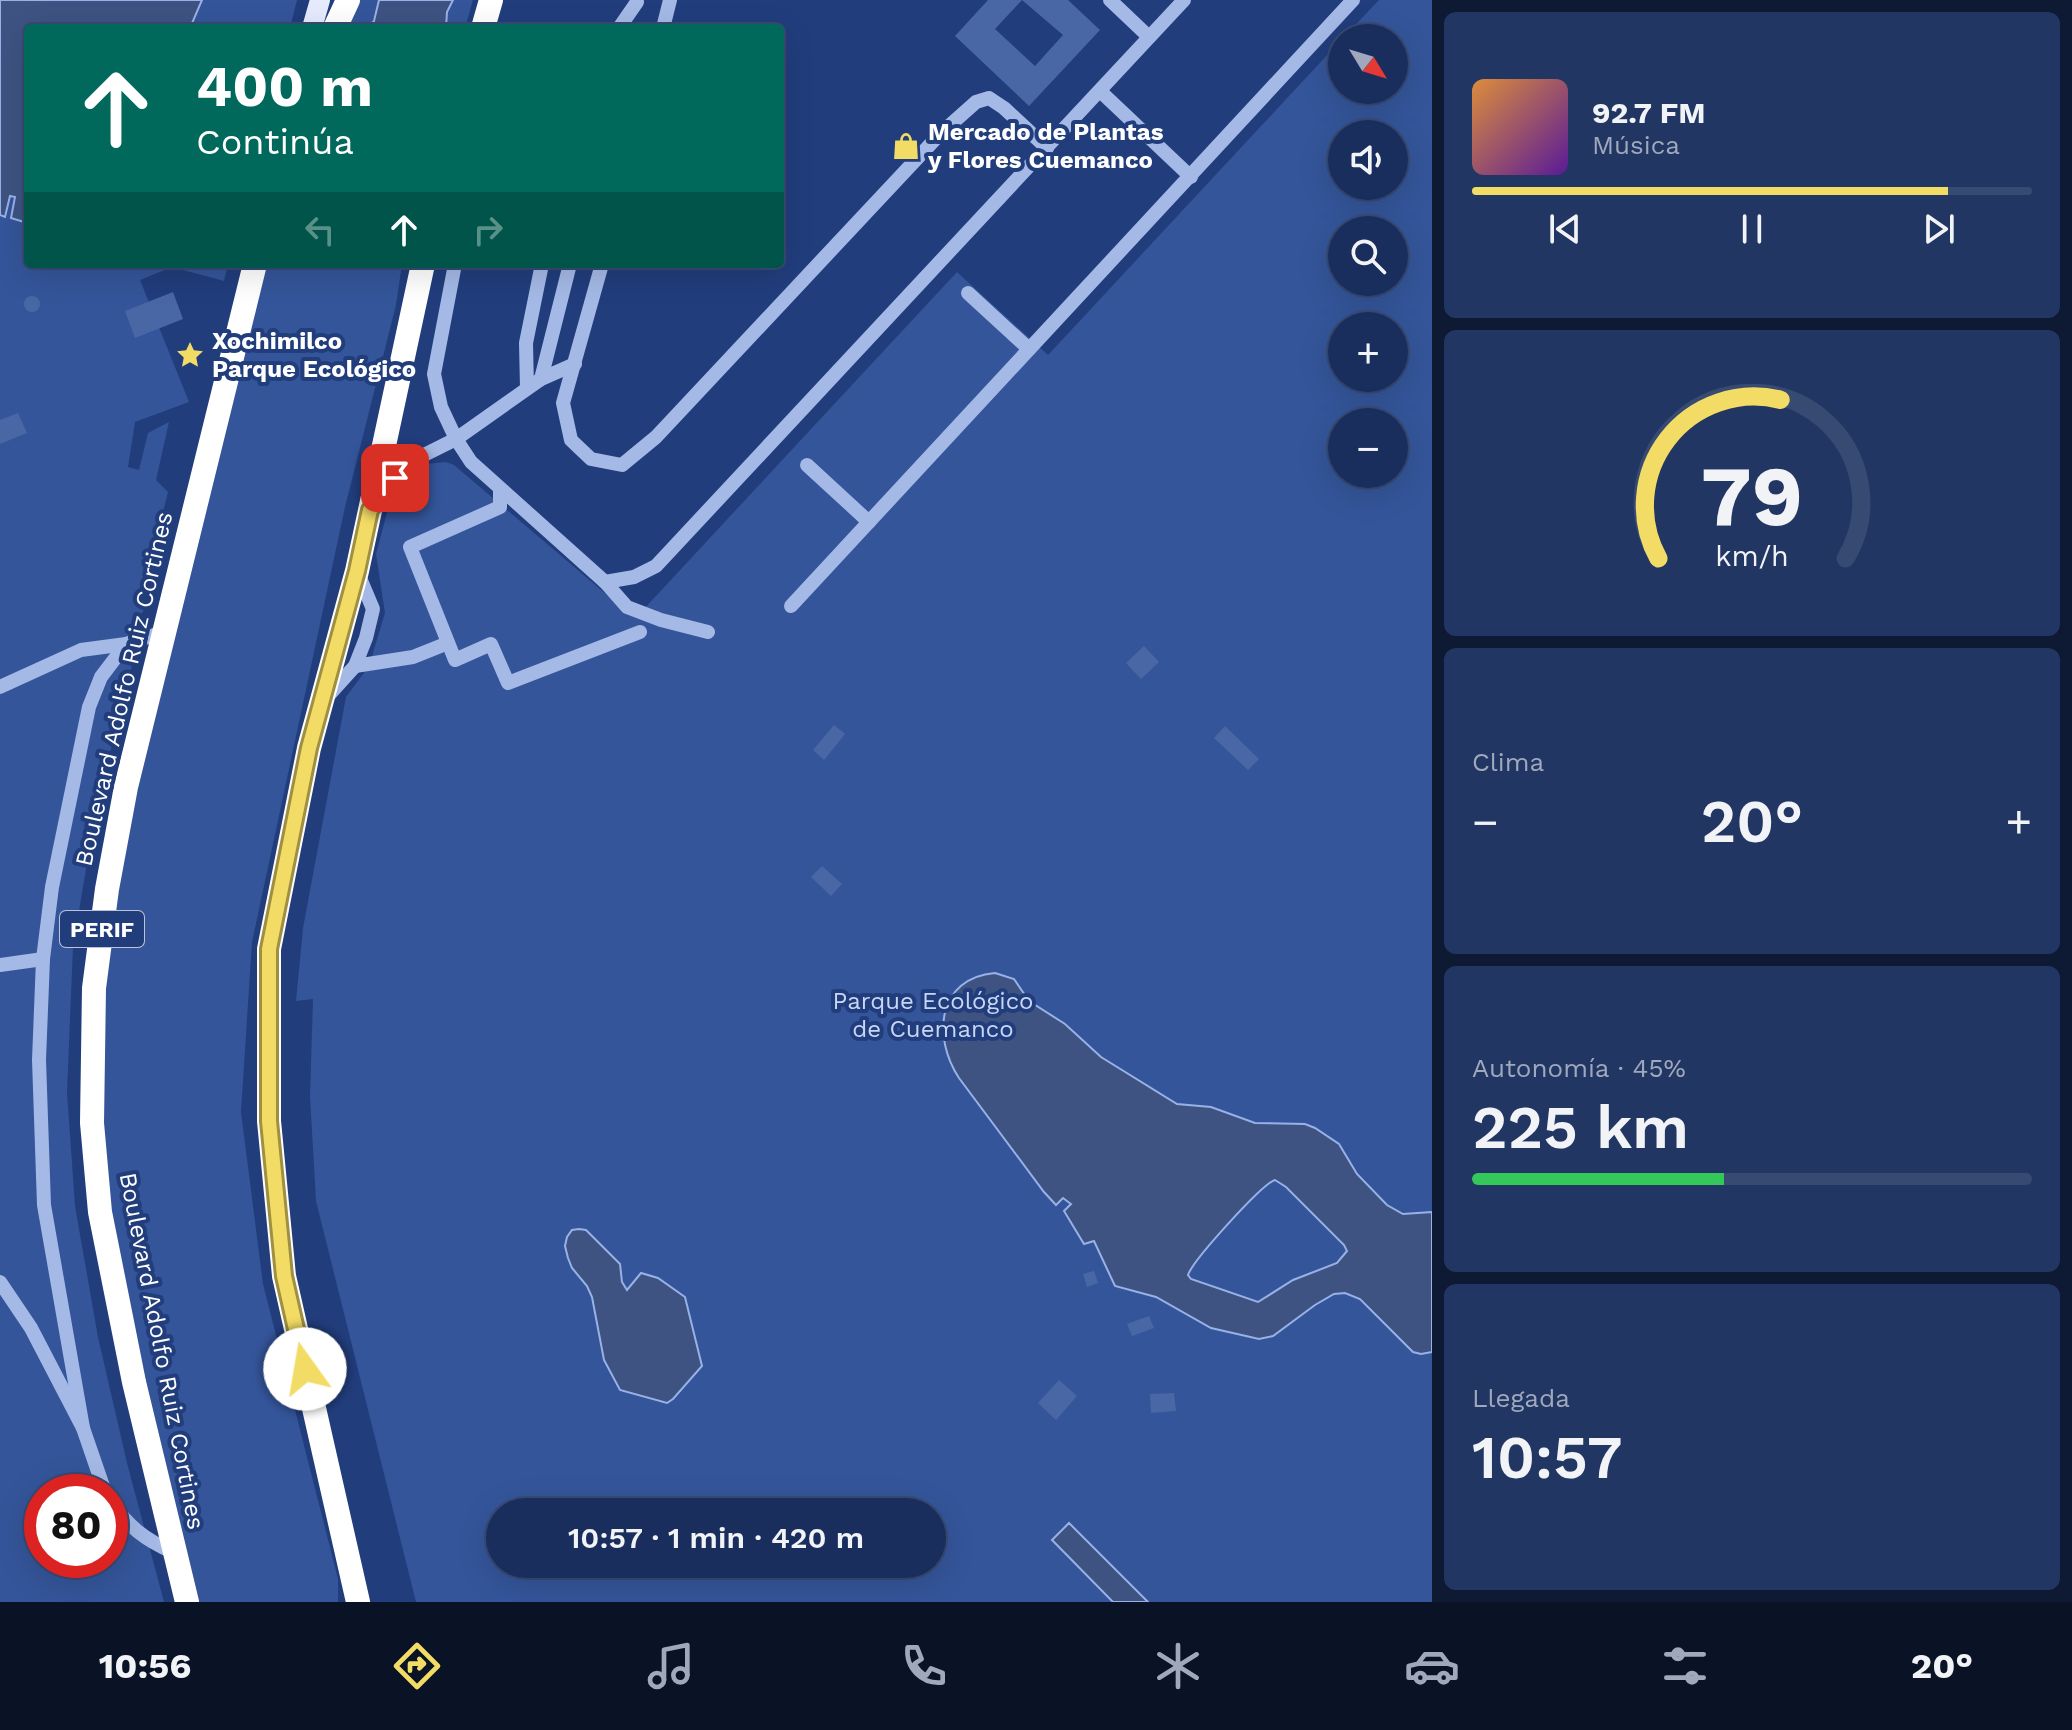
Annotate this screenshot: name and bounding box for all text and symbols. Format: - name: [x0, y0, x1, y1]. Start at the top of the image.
- north arrow: [1328, 24, 1408, 104]
- map controls: [1328, 24, 1408, 488]
- text: 400 m: [196, 54, 373, 120]
- icon: ahead: [64, 56, 168, 160]
- text: 92.7 FM: [1592, 95, 1705, 130]
- place label: Mercado de Plantas y Flores Cuemanco: [927, 118, 1164, 174]
- button: sound: [1328, 120, 1408, 200]
- text: Continúa: [196, 121, 354, 163]
- text: Música: [1592, 130, 1680, 160]
- shop icon: Mercado de Plantas y Flores Cuemanco: [891, 131, 921, 161]
- icon: previous: [1543, 207, 1587, 251]
- icon: pause: [1730, 207, 1774, 251]
- icon: next: [1917, 207, 1961, 251]
- icon: left: [298, 208, 342, 252]
- icon: ahead: [382, 208, 426, 252]
- icon: right: [466, 208, 510, 252]
- button: search: [1328, 216, 1408, 296]
- button: +: [1328, 312, 1408, 392]
- place label: Xochimilco Parque Ecológico: [212, 327, 416, 383]
- place icon: Xochimilco Parque Ecológico: [175, 340, 205, 370]
- button: −: [1328, 408, 1408, 488]
- pin: [361, 444, 429, 512]
- text: 79: [1701, 448, 1803, 545]
- icon: arrive: [373, 456, 417, 500]
- street label: Boulevard Adolfo Ruiz Cortines: [70, 509, 178, 869]
- text: km/h: [1715, 539, 1789, 573]
- text: Clima: [1472, 747, 1544, 777]
- text: 20°: [1701, 786, 1803, 857]
- text: −: [1472, 796, 1499, 848]
- text: +: [2005, 796, 2032, 848]
- road number: PERIF: [60, 911, 144, 947]
- park label: Parque Ecológico de Cuemanco: [833, 987, 1033, 1043]
- text: Autonomía · 45%: [1472, 1053, 1686, 1083]
- text: 225 km: [1472, 1092, 1689, 1163]
- street label: Boulevard Adolfo Ruiz Cortines: [114, 1170, 210, 1532]
- position arrow: [263, 1327, 347, 1411]
- text: Llegada: [1472, 1383, 1570, 1413]
- text: 10:57: [1472, 1422, 1622, 1493]
- speed limit sign: 80: [24, 1474, 128, 1578]
- text: 10:57 · 1 min · 420 m: [568, 1520, 864, 1555]
- icon: directions: [389, 1638, 445, 1694]
- icon: music: [643, 1638, 699, 1694]
- icon: phone: [896, 1638, 952, 1694]
- icon: climate: [1150, 1638, 1206, 1694]
- icon: car: [1404, 1638, 1460, 1694]
- icon: filters: [1657, 1638, 1713, 1694]
- text: 10:56: [99, 1645, 192, 1687]
- text: 20°: [1911, 1645, 1973, 1687]

